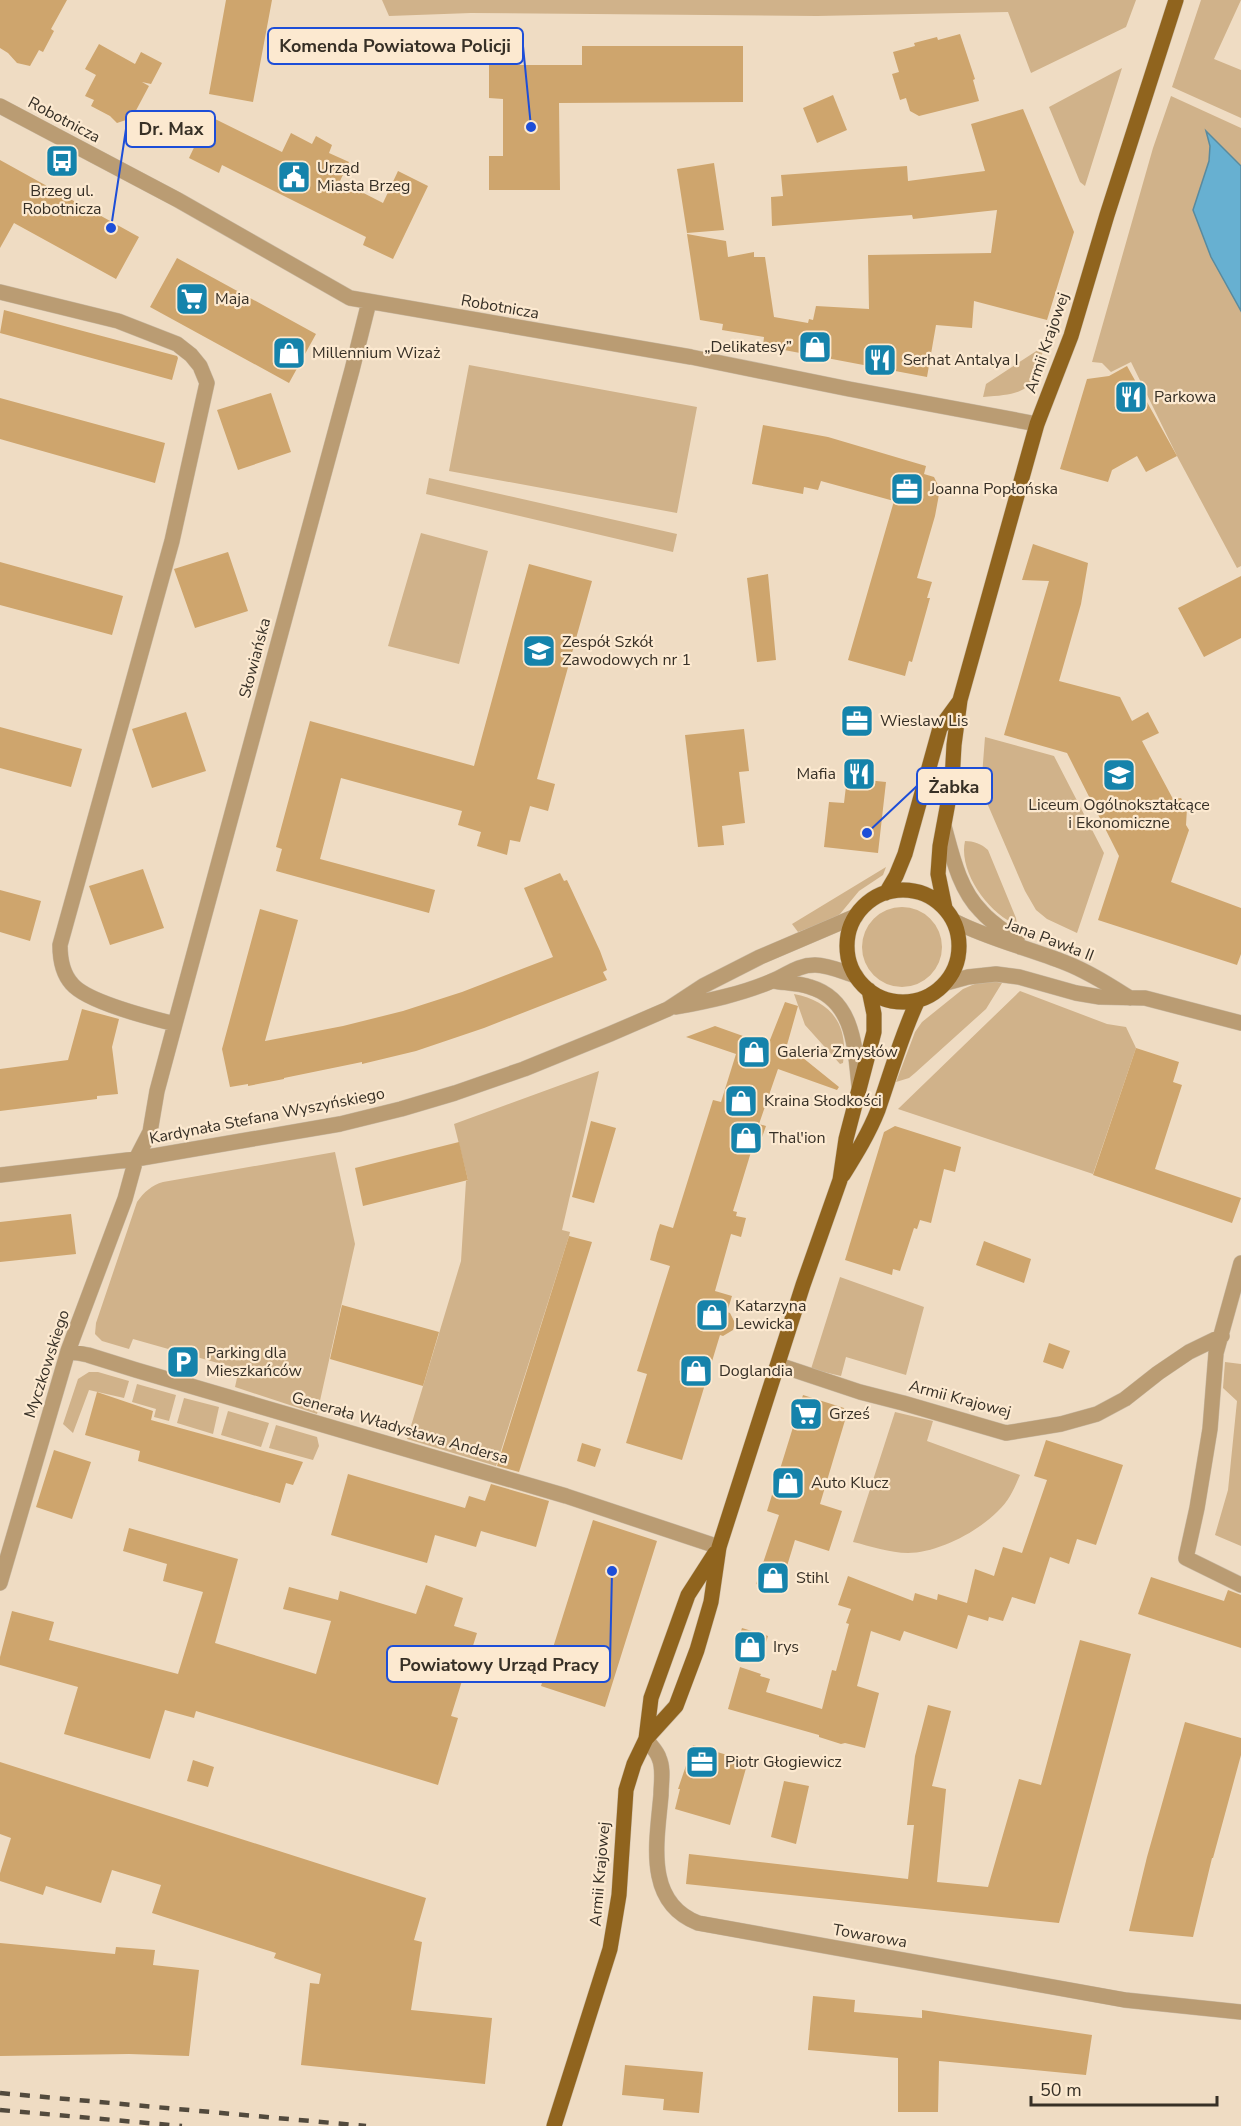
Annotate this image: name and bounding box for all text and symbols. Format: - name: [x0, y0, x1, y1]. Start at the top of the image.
- callout: Komenda Powiatowa Policji: [268, 28, 523, 64]
- text: Komenda Powiatowa Policji: [279, 34, 511, 58]
- street label: Robotnicza: [24, 92, 104, 148]
- callout: Dr. Max: [126, 111, 215, 147]
- text: Dr. Max: [139, 117, 204, 141]
- bus stop icon: Brzeg ul. Robotnicza: [44, 143, 80, 179]
- place label: Urząd Miasta Brzeg: [317, 157, 410, 197]
- public building icon: Urząd Miasta Brzeg: [276, 159, 312, 195]
- place label: Brzeg ul. Robotnicza: [22, 180, 102, 220]
- supermarket icon: Maja: [174, 281, 210, 317]
- place label: Maja: [215, 288, 249, 310]
- street label: Robotnicza: [459, 289, 541, 325]
- street label: Armii Krajowej: [1020, 290, 1074, 396]
- shop icon: „Delikatesy”: [797, 329, 833, 365]
- shop icon: Millennium Wizaż: [271, 335, 307, 371]
- place label: „Delikatesy”: [704, 336, 792, 358]
- place label: Millennium Wizaż: [312, 342, 441, 364]
- restaurant icon: Serhat Antalya I: [862, 342, 898, 378]
- place label: Serhat Antalya I: [903, 349, 1019, 371]
- restaurant icon: Parkowa: [1113, 379, 1149, 415]
- place label: Parkowa: [1154, 386, 1216, 408]
- office icon: Joanna Popłońska: [889, 471, 925, 507]
- place label: Joanna Popłońska: [929, 478, 1058, 500]
- street label: Słowiańska: [234, 615, 276, 701]
- place label: Zespół Szkół Zawodowych nr 1: [562, 631, 691, 671]
- school or university icon: Zespół Szkół Zawodowych nr 1: [521, 633, 557, 669]
- office icon: Wieslaw Lis: [839, 703, 875, 739]
- place label: Wieslaw Lis: [880, 710, 968, 732]
- restaurant icon: Mafia: [841, 756, 877, 792]
- school or university icon: Liceum Ogólnokształcące i Ekonomiczne: [1101, 757, 1137, 793]
- place label: Mafia: [796, 763, 836, 785]
- callout: Żabka: [917, 768, 992, 804]
- text: Żabka: [929, 775, 979, 799]
- place label: Liceum Ogólnokształcące i Ekonomiczne: [1028, 794, 1210, 834]
- street label: Jana Pawła II: [1002, 913, 1097, 967]
- shop icon: Galeria Zmysłów: [736, 1034, 772, 1070]
- place label: Galeria Zmysłów: [777, 1041, 899, 1063]
- street label: Kardynała Stefana Wyszyńskiego: [147, 1082, 387, 1150]
- shop icon: Kraina Słodkości: [723, 1083, 759, 1119]
- place label: Kraina Słodkości: [764, 1090, 882, 1112]
- shop icon: Thal'ion: [728, 1120, 764, 1156]
- place label: Thal'ion: [769, 1127, 826, 1149]
- place label: Katarzyna Lewicka: [735, 1295, 806, 1335]
- shop icon: Katarzyna Lewicka: [694, 1297, 730, 1333]
- street label: Myczkowskiego: [19, 1307, 75, 1421]
- place label: Parking dla Mieszkańców: [206, 1342, 302, 1382]
- parking icon: Parking dla Mieszkańców: [165, 1344, 201, 1380]
- shop icon: Doglandia: [678, 1353, 714, 1389]
- place label: Doglandia: [719, 1360, 793, 1382]
- street label: Armii Krajowej: [906, 1375, 1014, 1423]
- street label: Generała Władysława Andersa: [289, 1386, 511, 1470]
- supermarket icon: Grześ: [788, 1396, 824, 1432]
- place label: Grześ: [829, 1403, 870, 1425]
- shop icon: Auto Klucz: [770, 1465, 806, 1501]
- place label: Auto Klucz: [811, 1472, 889, 1494]
- shop icon: Stihl: [755, 1560, 791, 1596]
- place label: Stihl: [796, 1567, 829, 1589]
- shop icon: Irys: [732, 1629, 768, 1665]
- place label: Irys: [773, 1636, 799, 1658]
- callout: Powiatowy Urząd Pracy: [387, 1646, 610, 1682]
- text: Powiatowy Urząd Pracy: [399, 1653, 599, 1677]
- office icon: Piotr Głogiewicz: [684, 1744, 720, 1780]
- place label: Piotr Głogiewicz: [725, 1751, 842, 1773]
- street label: Armii Krajowej: [584, 1821, 616, 1927]
- street label: Towarowa: [831, 1919, 909, 1953]
- scale bar: [1031, 2069, 1217, 2107]
- text: 50 m: [1040, 2078, 1082, 2102]

